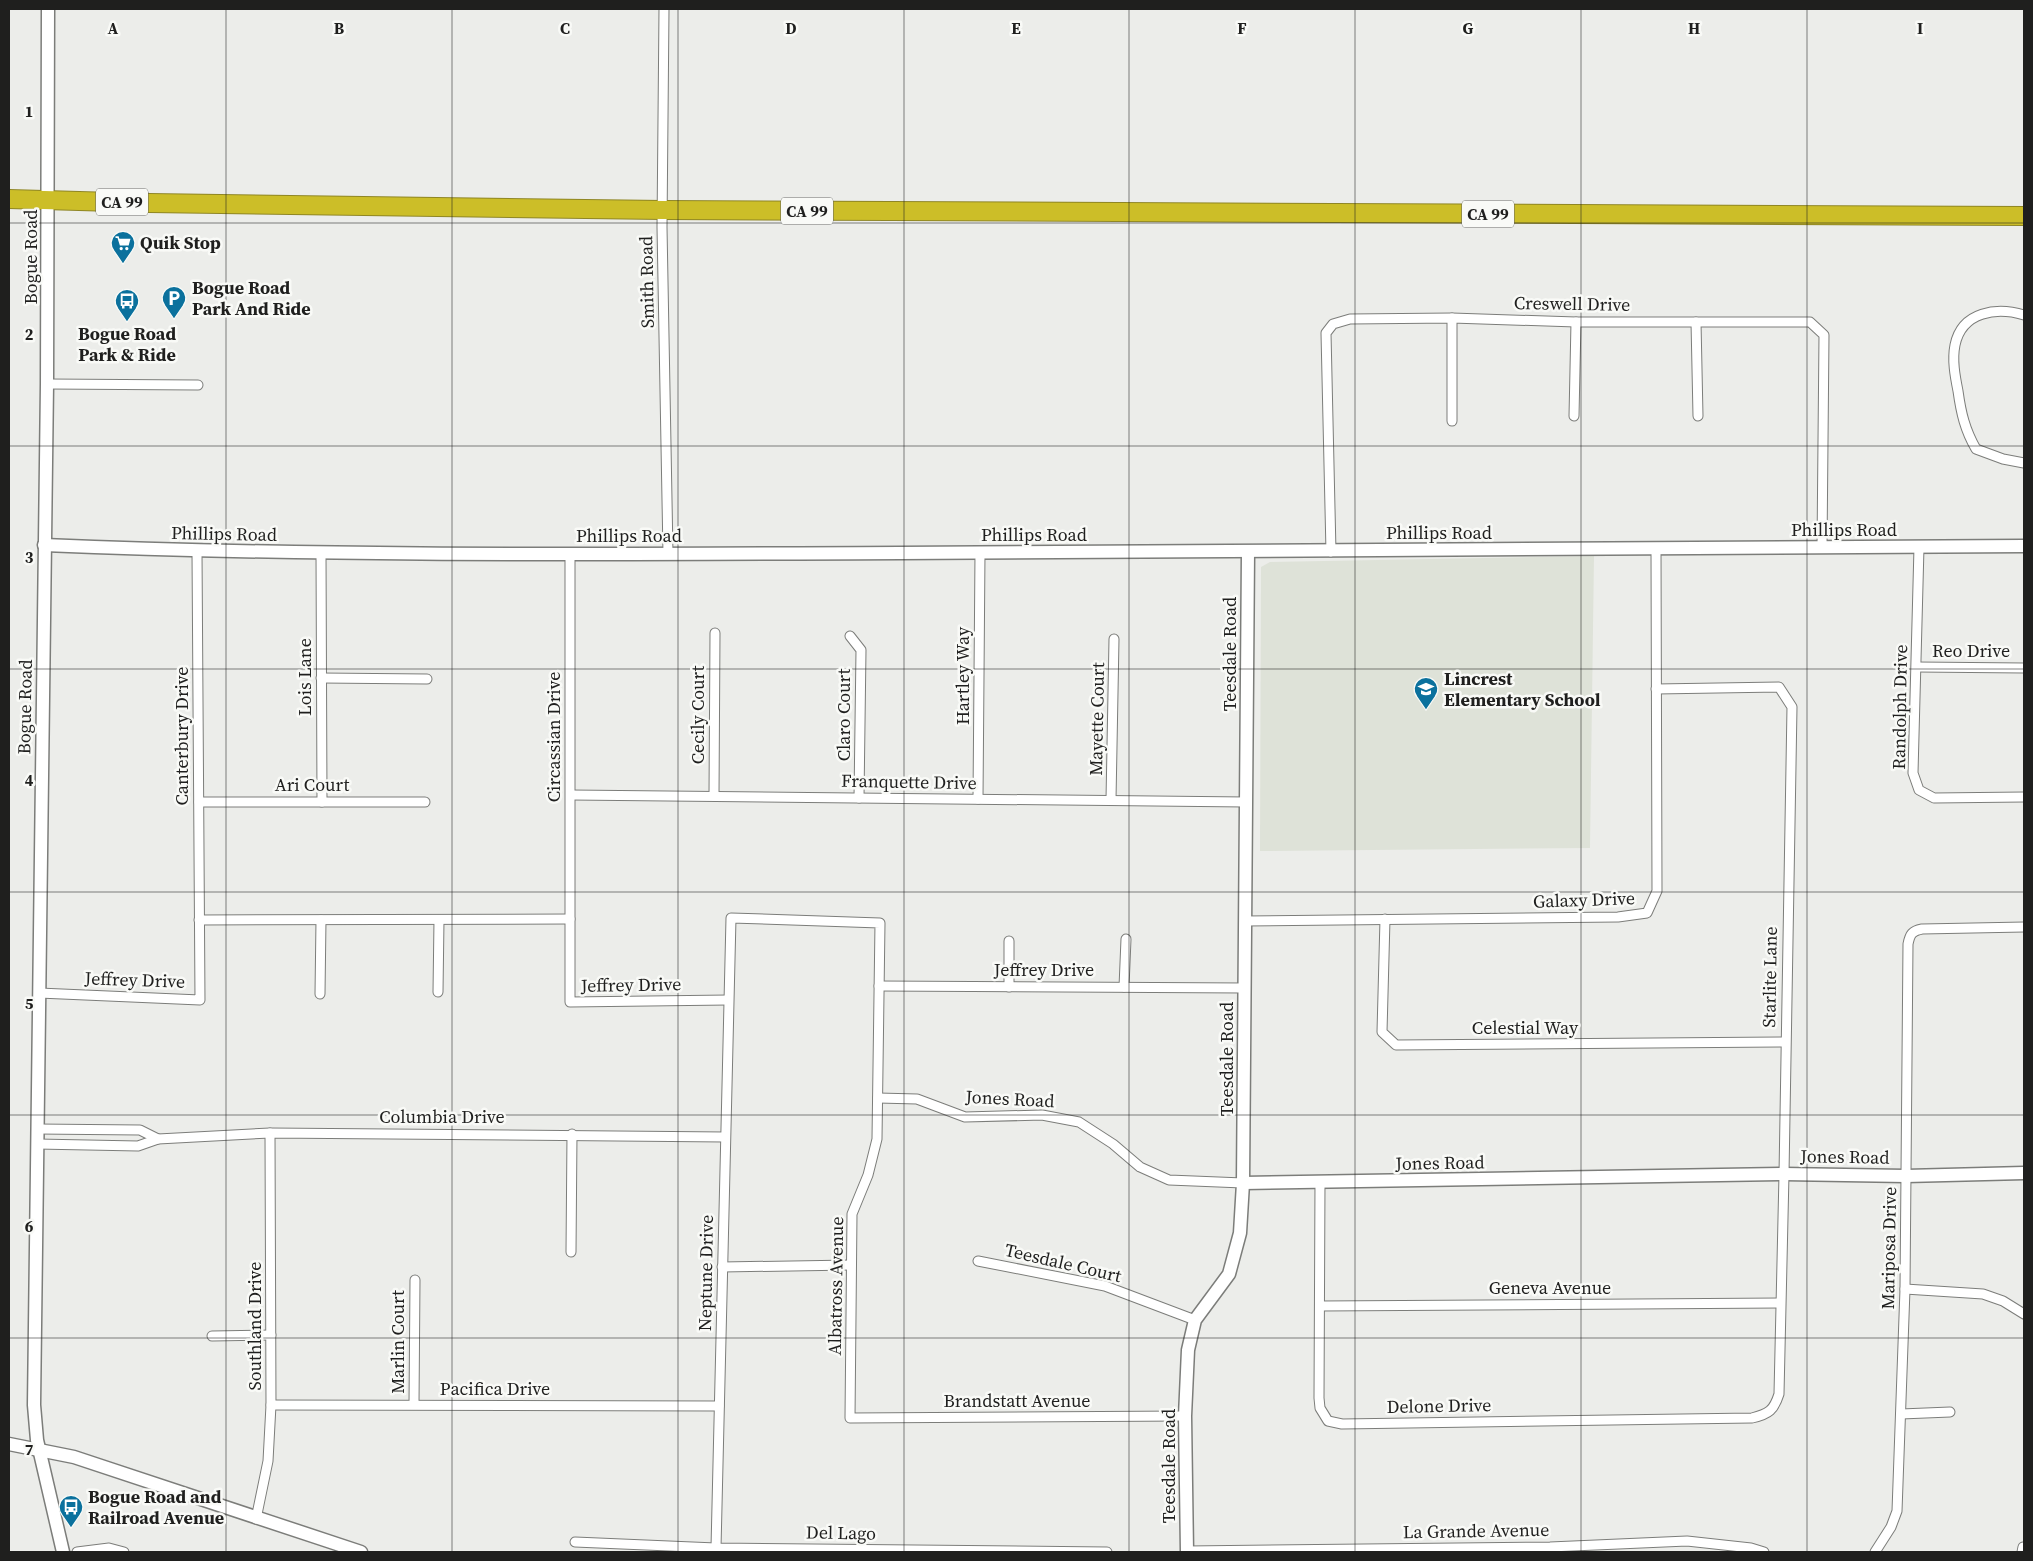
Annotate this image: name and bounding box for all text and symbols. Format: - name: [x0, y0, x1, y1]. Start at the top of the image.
- text: A: [108, 17, 119, 39]
- text: B: [334, 17, 345, 39]
- text: C: [560, 17, 570, 39]
- text: D: [785, 17, 797, 39]
- text: E: [1011, 17, 1021, 39]
- text: F: [1237, 17, 1247, 39]
- text: G: [1463, 17, 1474, 39]
- text: H: [1688, 17, 1700, 39]
- text: I: [1917, 17, 1923, 39]
- text: 1: [25, 100, 33, 122]
- road number: CA 99: [96, 188, 148, 216]
- road number: CA 99: [781, 198, 833, 225]
- road number: CA 99: [1462, 200, 1514, 228]
- street label: Bogue Road: [18, 209, 43, 305]
- supermarket icon: Quik Stop: [110, 230, 136, 264]
- place label: Quik Stop: [140, 230, 221, 255]
- street label: Smith Road: [633, 236, 660, 328]
- place label: Bogue Road Park And Ride: [192, 275, 311, 321]
- parking icon: Bogue Road Park And Ride: [161, 285, 187, 319]
- bus stop icon: Bogue Road Park & Ride: [114, 288, 140, 322]
- street label: Creswell Drive: [1514, 290, 1630, 317]
- place label: Bogue Road Park & Ride: [78, 321, 176, 367]
- text: 2: [25, 323, 34, 345]
- street label: Phillips Road: [1791, 517, 1897, 542]
- street label: Phillips Road: [171, 520, 277, 547]
- street label: Phillips Road: [1386, 520, 1492, 545]
- street label: Phillips Road: [981, 522, 1087, 547]
- street label: Phillips Road: [576, 523, 682, 548]
- text: 3: [25, 546, 34, 568]
- street label: Teesdale Road: [1217, 597, 1242, 711]
- street label: Hartley Way: [950, 626, 975, 725]
- street label: Lois Lane: [292, 638, 317, 716]
- street label: Reo Drive: [1932, 638, 2010, 663]
- street label: Randolph Drive: [1886, 644, 1913, 770]
- street label: Bogue Road: [11, 659, 38, 755]
- street label: Mayette Court: [1083, 662, 1110, 776]
- street label: Cecily Court: [685, 666, 710, 764]
- place label: Lincrest Elementary School: [1444, 666, 1601, 712]
- street label: Canterbury Drive: [169, 667, 194, 806]
- street label: Claro Court: [831, 669, 856, 761]
- street label: Circassian Drive: [541, 672, 566, 802]
- school or university icon: Lincrest Elementary School: [1413, 676, 1439, 710]
- street label: Franquette Drive: [841, 768, 977, 795]
- text: 4: [25, 769, 34, 791]
- street label: Ari Court: [275, 772, 349, 797]
- street label: Galaxy Drive: [1533, 885, 1635, 914]
- street label: Starlite Lane: [1756, 926, 1783, 1028]
- street label: Jeffrey Drive: [993, 957, 1094, 982]
- street label: Jeffrey Drive: [83, 965, 186, 994]
- street label: Jeffrey Drive: [580, 971, 681, 998]
- text: 5: [25, 992, 34, 1014]
- street label: Teesdale Road: [1214, 1002, 1239, 1116]
- street label: Celestial Way: [1472, 1015, 1579, 1040]
- street label: Jones Road: [964, 1084, 1055, 1113]
- street label: Columbia Drive: [379, 1104, 505, 1129]
- street label: Jones Road: [1799, 1143, 1890, 1170]
- street label: Jones Road: [1394, 1149, 1485, 1176]
- street label: Mariposa Drive: [1875, 1186, 1902, 1310]
- text: 6: [25, 1215, 34, 1237]
- street label: Neptune Drive: [692, 1215, 719, 1331]
- street label: Albatross Avenue: [822, 1216, 849, 1356]
- street label: Teesdale Court: [1002, 1237, 1124, 1288]
- street label: Southland Drive: [242, 1261, 267, 1391]
- street label: Geneva Avenue: [1489, 1275, 1611, 1300]
- street label: Marlin Court: [385, 1290, 410, 1394]
- street label: Pacifica Drive: [440, 1376, 550, 1401]
- street label: Brandstatt Avenue: [944, 1388, 1090, 1413]
- street label: Delone Drive: [1386, 1392, 1492, 1419]
- street label: Teesdale Road: [1156, 1409, 1181, 1523]
- text: 7: [25, 1438, 34, 1460]
- place label: Bogue Road and Railroad Avenue: [88, 1484, 224, 1530]
- bus stop icon: Bogue Road and Railroad Avenue: [58, 1494, 84, 1528]
- street label: La Grande Avenue: [1403, 1517, 1549, 1544]
- street label: Del Lago: [806, 1519, 876, 1546]

